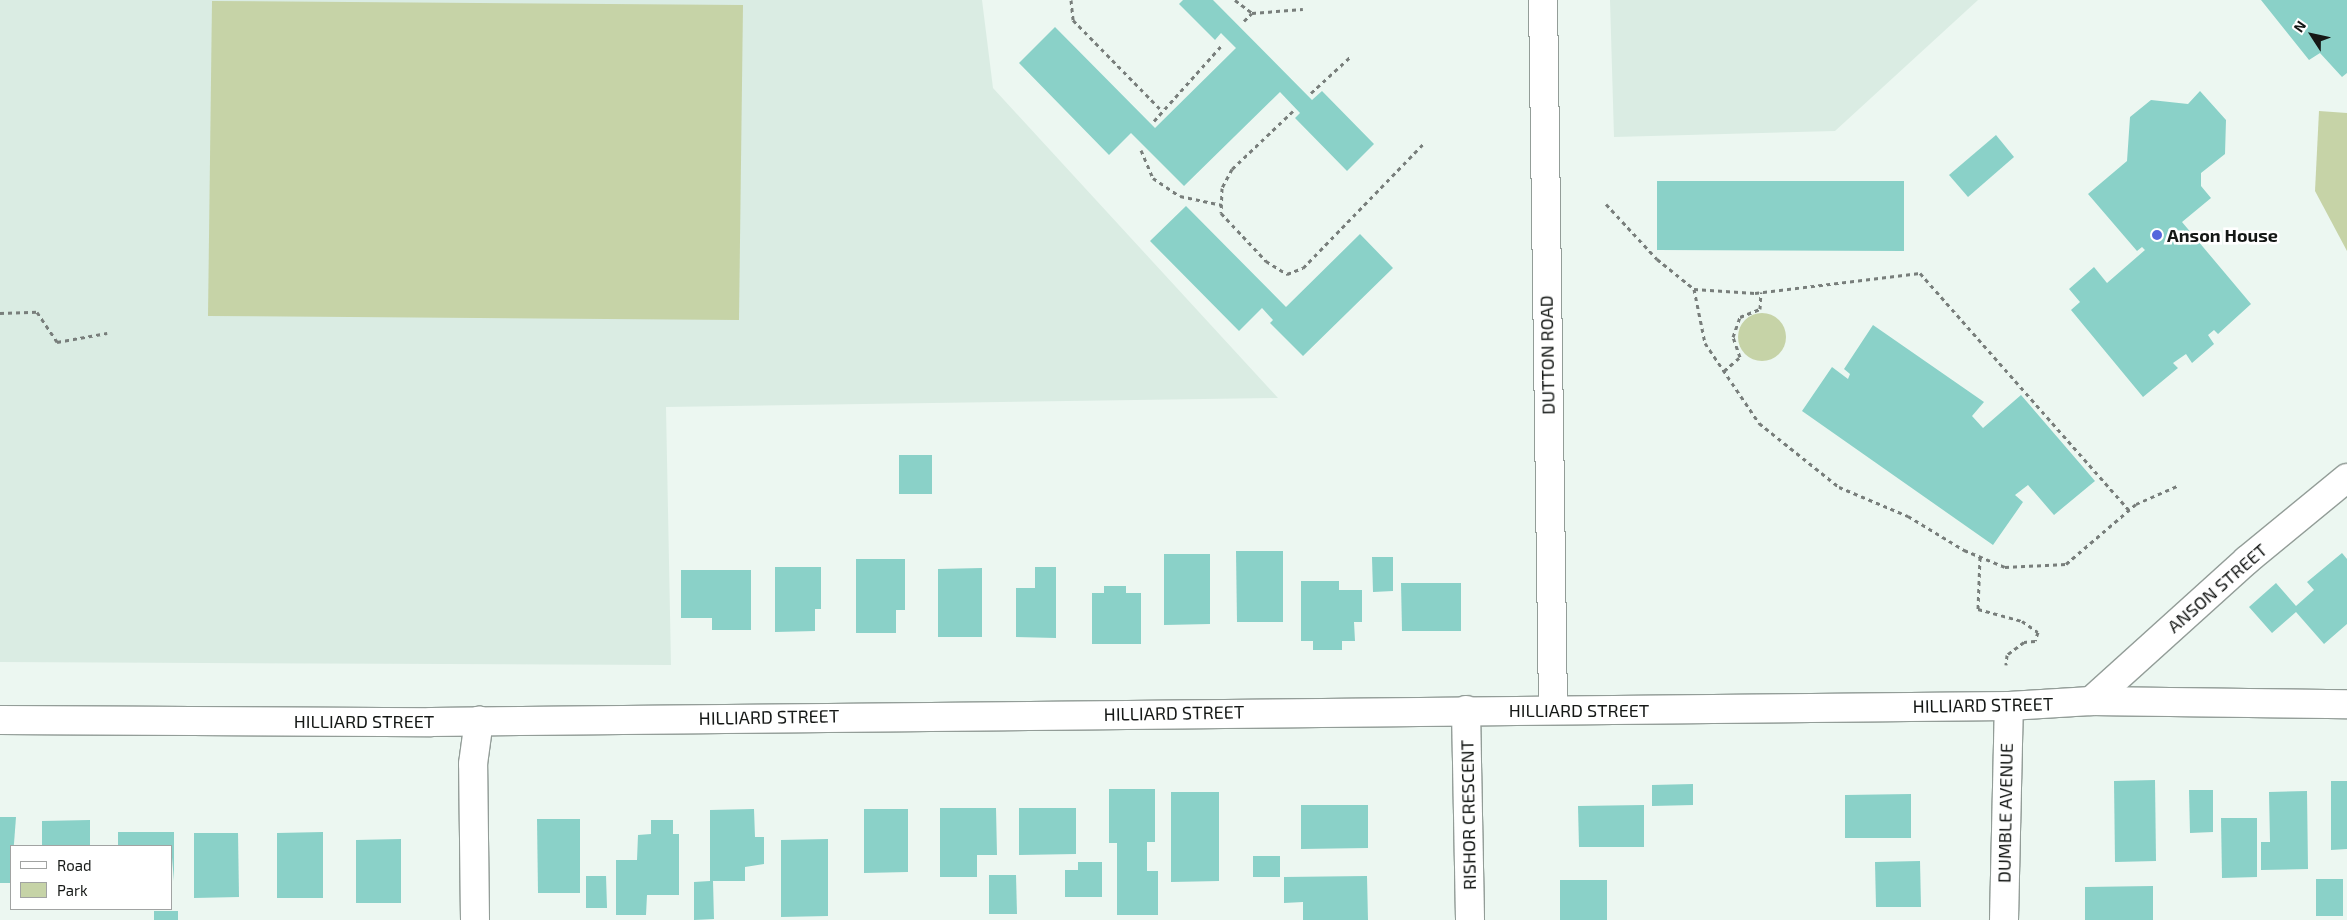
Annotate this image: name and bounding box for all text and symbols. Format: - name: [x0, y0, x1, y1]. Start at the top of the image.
- north arrow: [2287, 10, 2337, 60]
- text: N: [2289, 17, 2309, 35]
- place label: Anson House: [2167, 224, 2278, 246]
- marker: Anson House: [2151, 229, 2163, 241]
- street label: DUTTON ROAD: [1535, 295, 1559, 415]
- street label: ANSON STREET: [2163, 539, 2271, 637]
- street label: HILLIARD STREET: [1913, 693, 2053, 717]
- street label: HILLIARD STREET: [1509, 699, 1649, 721]
- street label: HILLIARD STREET: [1104, 701, 1244, 725]
- street label: HILLIARD STREET: [699, 705, 839, 729]
- street label: HILLIARD STREET: [294, 710, 434, 732]
- street label: RISHOR CRESCENT: [1456, 740, 1480, 890]
- street label: DUMBLE AVENUE: [1993, 743, 2017, 883]
- legend: [10, 845, 172, 910]
- text: Road: [57, 856, 92, 874]
- text: Park: [57, 881, 88, 899]

